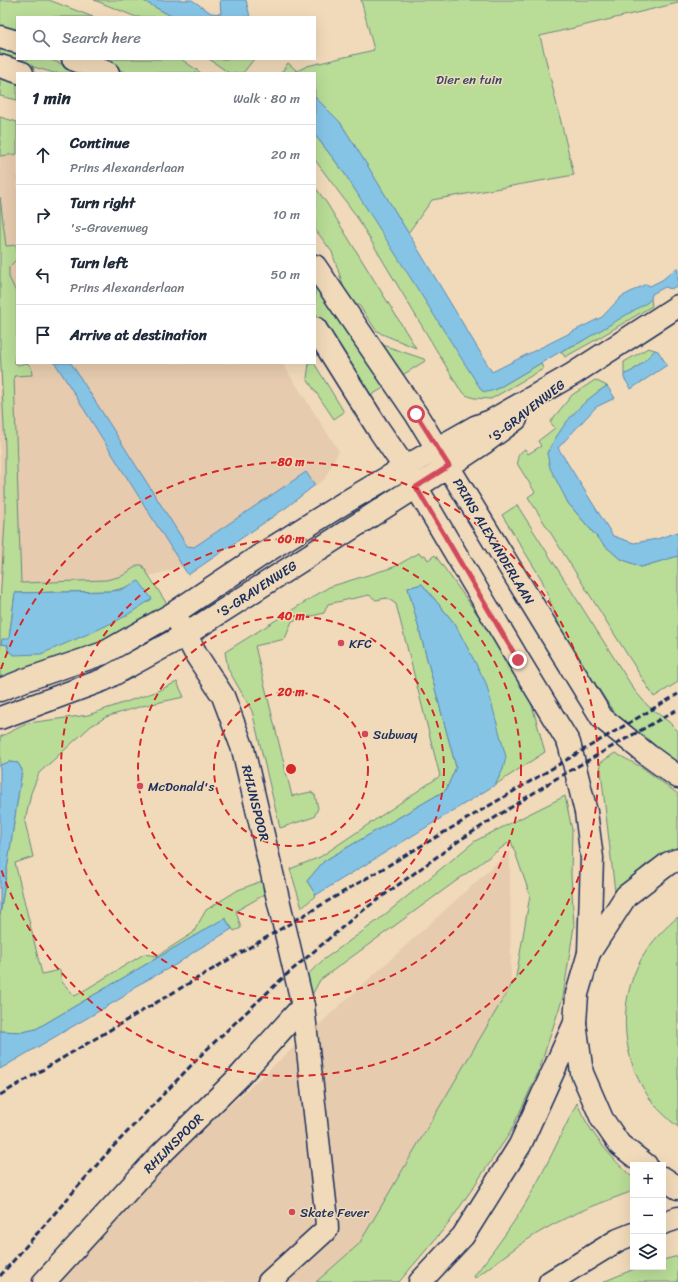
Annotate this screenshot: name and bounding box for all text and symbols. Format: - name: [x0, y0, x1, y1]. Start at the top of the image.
- search box: [16, 16, 316, 60]
- text: Search here: [62, 25, 141, 51]
- icon: search: [30, 27, 52, 49]
- park label: Dier en tuin: [436, 68, 502, 91]
- text: 1 min: [32, 83, 71, 113]
- text: Walk · 80 m: [233, 87, 300, 110]
- text: Continue: [70, 130, 130, 156]
- text: 20 m: [271, 143, 300, 166]
- icon: ahead: [32, 144, 54, 166]
- text: Prins Alexanderlaan: [70, 156, 184, 179]
- text: Turn right: [70, 190, 135, 216]
- text: 10 m: [273, 203, 300, 226]
- icon: right: [32, 204, 54, 226]
- text: 's-Gravenweg: [70, 216, 148, 239]
- text: Turn left: [70, 250, 128, 276]
- text: 50 m: [270, 263, 300, 286]
- icon: left: [32, 264, 54, 286]
- text: Prins Alexanderlaan: [70, 276, 184, 299]
- text: Arrive at destination: [70, 322, 207, 348]
- icon: arrive: [32, 324, 54, 346]
- street label: 'S-GRAVENWEG: [482, 374, 570, 449]
- route start: [407, 405, 425, 423]
- text: 80 m: [276, 451, 305, 473]
- street label: PRINS ALEXANDERLAAN: [447, 474, 541, 609]
- text: 60 m: [277, 528, 305, 550]
- street label: 'S-GRAVENWEG: [211, 554, 302, 624]
- text: 40 m: [276, 605, 305, 627]
- place label: KFC: [349, 632, 372, 655]
- marker: KFC: [336, 638, 346, 648]
- route end: [509, 651, 527, 669]
- text: 20 m: [277, 681, 305, 703]
- place label: Subway: [373, 723, 418, 746]
- marker: Subway: [360, 729, 370, 739]
- centre of rings: [284, 762, 298, 776]
- street label: RHIJNSPOOR: [235, 763, 276, 844]
- place label: McDonald's: [148, 775, 214, 798]
- marker: McDonald's: [135, 781, 145, 791]
- street label: RHIJNSPOOR: [138, 1108, 209, 1179]
- map controls: [630, 1162, 666, 1270]
- button: +: [630, 1162, 666, 1198]
- button: −: [630, 1198, 666, 1234]
- place label: Skate Fever: [300, 1201, 369, 1224]
- marker: Skate Fever: [287, 1207, 297, 1217]
- button: layers: [630, 1234, 666, 1270]

